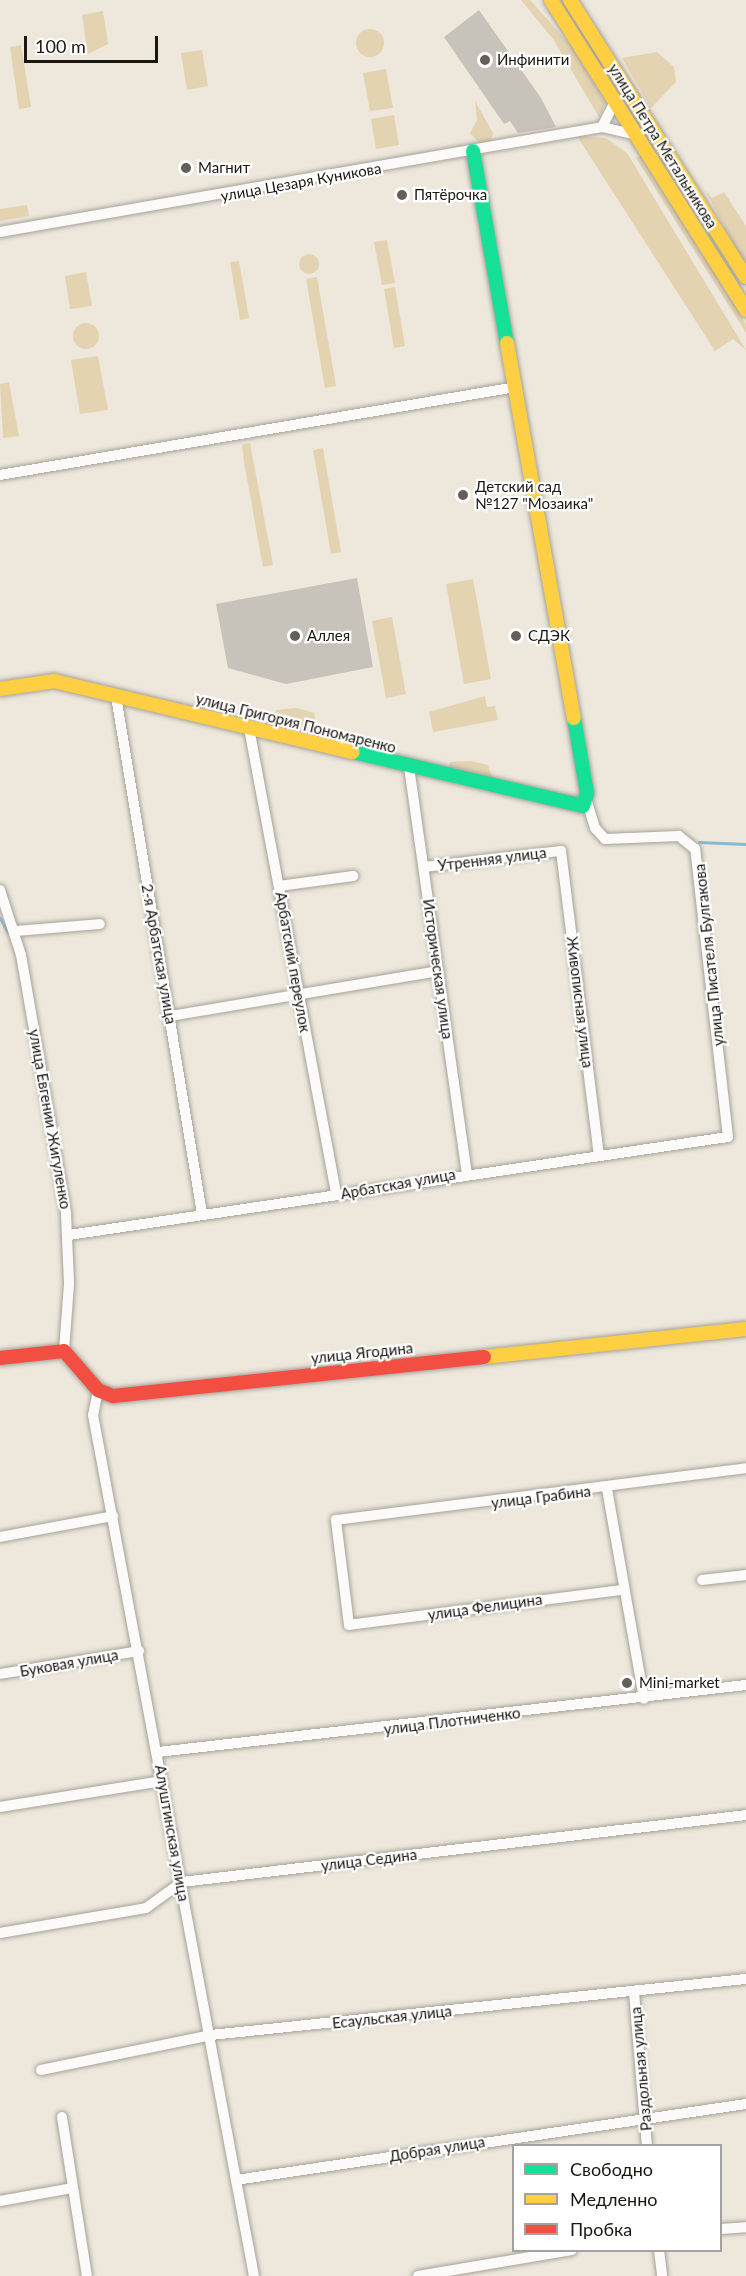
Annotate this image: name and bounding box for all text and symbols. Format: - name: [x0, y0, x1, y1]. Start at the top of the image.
- scale bar: [27, 24, 160, 62]
- text: 100 m: [35, 35, 86, 57]
- place label: Инфинити: [497, 51, 569, 69]
- marker: Инфинити: [478, 53, 492, 67]
- street label: улица Петра Метальникова: [605, 60, 721, 232]
- place label: Магнит: [198, 159, 250, 177]
- street label: улица Цезаря Куникова: [219, 159, 383, 205]
- marker: Магнит: [179, 161, 193, 175]
- place label: Пятёрочка: [414, 186, 487, 204]
- marker: Пятёрочка: [395, 188, 409, 202]
- place label: Детский сад №127 "Мозаика": [475, 477, 593, 512]
- marker: Детский сад №127 "Мозаика": [456, 488, 470, 502]
- place label: Аллея: [307, 627, 350, 645]
- place label: СДЭК: [528, 627, 570, 645]
- marker: Аллея: [288, 629, 302, 643]
- marker: СДЭК: [509, 629, 523, 643]
- street label: улица Григория Пономаренко: [194, 689, 398, 757]
- street label: Утренняя улица: [437, 843, 547, 875]
- street label: улица Писателя Булгакова: [690, 863, 728, 1047]
- street label: 2-я Арбатская улица: [138, 883, 180, 1025]
- street label: Арбатский переулок: [272, 890, 314, 1034]
- street label: Историческая улица: [419, 898, 457, 1040]
- street label: Живописная улица: [563, 935, 597, 1069]
- street label: улица Евгении Жигуленко: [25, 1028, 75, 1210]
- street label: Арбатская улица: [339, 1165, 457, 1203]
- street label: улица Ягодина: [310, 1339, 414, 1367]
- street label: улица Грабина: [490, 1482, 592, 1512]
- street label: улица Фелицина: [427, 1590, 543, 1624]
- street label: Буковая улица: [18, 1645, 120, 1681]
- place label: Mini-market: [639, 1674, 720, 1692]
- marker: Mini-market: [620, 1676, 634, 1690]
- street label: улица Плотниченко: [383, 1704, 521, 1738]
- street label: Алуштинская улица: [151, 1763, 193, 1903]
- street label: улица Седина: [320, 1845, 418, 1875]
- street label: Есаульская улица: [331, 2002, 453, 2032]
- street label: Раздольная улица: [627, 2006, 655, 2132]
- street label: Добрая улица: [388, 2133, 486, 2165]
- legend: [512, 2144, 722, 2252]
- text: Свободно: [570, 2158, 653, 2180]
- text: Медленно: [570, 2188, 658, 2210]
- text: Пробка: [570, 2218, 632, 2240]

